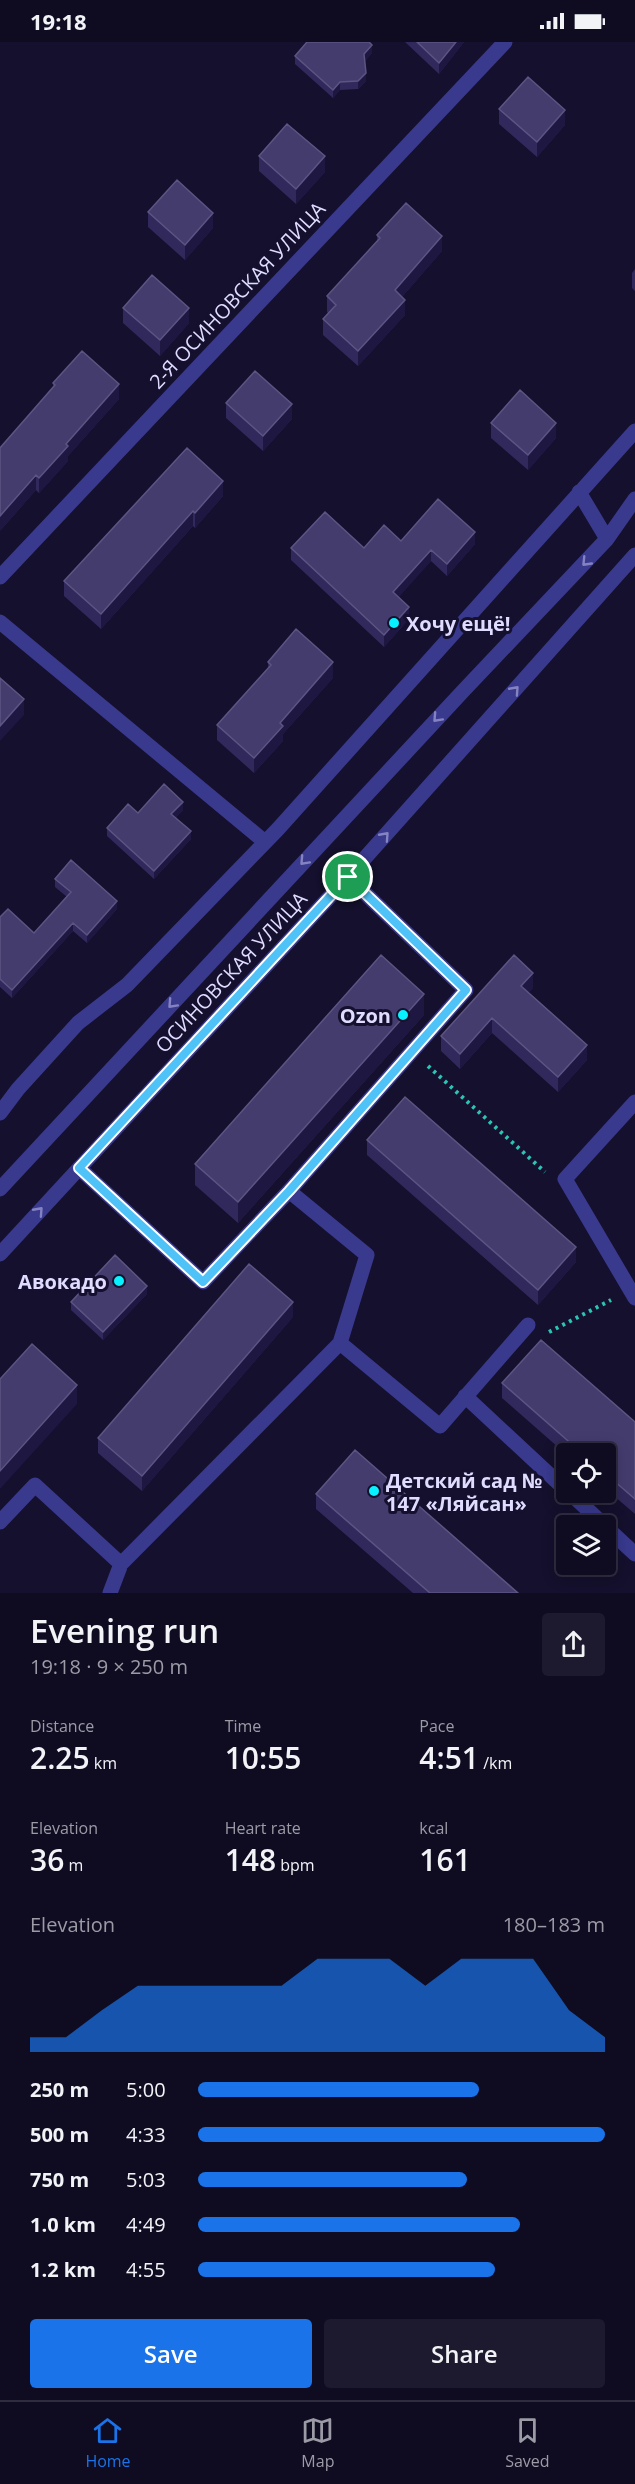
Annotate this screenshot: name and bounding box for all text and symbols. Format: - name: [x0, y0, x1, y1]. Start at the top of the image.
- text: 19:18: [30, 6, 87, 36]
- street label: 2-Я ОСИНОВСКАЯ УЛИЦА: [143, 195, 331, 394]
- one-way arrow: [582, 555, 593, 565]
- place label: Хочу ещё!: [406, 610, 510, 637]
- marker: Хочу ещё!: [387, 616, 401, 630]
- one-way arrow: [508, 687, 519, 697]
- one-way arrow: [433, 712, 444, 722]
- one-way arrow: [378, 832, 389, 843]
- pin: [322, 851, 373, 902]
- one-way arrow: [301, 854, 312, 865]
- icon: arrive: [331, 860, 364, 893]
- street label: ОСИНОВСКАЯ УЛИЦА: [149, 885, 313, 1058]
- one-way arrow: [168, 997, 179, 1008]
- place label: Ozon: [340, 1002, 391, 1029]
- marker: Ozon: [396, 1008, 410, 1022]
- one-way arrow: [32, 1207, 43, 1218]
- place label: Авокадо: [18, 1268, 107, 1295]
- marker: Авокадо: [112, 1274, 126, 1288]
- map controls: [556, 1443, 616, 1575]
- button: locate: [556, 1443, 616, 1503]
- place label: Детский сад № 147 «Ляйсан»: [386, 1467, 542, 1517]
- marker: Детский сад № 147 «Ляйсан»: [367, 1484, 381, 1498]
- button: layers: [556, 1515, 616, 1575]
- text: Evening run: [30, 1608, 219, 1653]
- button: share: [542, 1613, 605, 1676]
- text: 19:18 · 9 × 250 m: [30, 1653, 188, 1680]
- text: Distance: [30, 1715, 94, 1737]
- text: Time: [225, 1715, 261, 1737]
- text: Pace: [419, 1715, 455, 1737]
- text: 2.25: [30, 1737, 90, 1778]
- text: 10:55: [225, 1737, 302, 1778]
- text: 4:51: [419, 1737, 479, 1778]
- text: km: [90, 1752, 117, 1774]
- text: /km: [479, 1752, 512, 1774]
- text: Elevation: [30, 1817, 98, 1839]
- text: Heart rate: [225, 1817, 301, 1839]
- text: kcal: [419, 1817, 448, 1839]
- text: 36: [30, 1839, 64, 1880]
- text: 148: [225, 1839, 276, 1880]
- text: 161: [419, 1839, 471, 1880]
- text: m: [64, 1854, 83, 1876]
- text: bpm: [276, 1854, 315, 1876]
- text: Elevation: [30, 1911, 115, 1938]
- text: 180–183 m: [503, 1911, 605, 1938]
- text: 250 m: [30, 2076, 89, 2103]
- text: 5:00: [126, 2076, 166, 2103]
- text: 500 m: [30, 2121, 89, 2148]
- text: 4:33: [126, 2121, 166, 2148]
- text: 750 m: [30, 2166, 89, 2193]
- text: 5:03: [126, 2166, 166, 2193]
- text: 1.0 km: [30, 2211, 96, 2238]
- text: 4:49: [126, 2211, 166, 2238]
- text: 1.2 km: [30, 2256, 96, 2283]
- text: 4:55: [126, 2256, 166, 2283]
- button: Save: [30, 2319, 312, 2388]
- button: Share: [324, 2319, 605, 2388]
- tab: Home: [85, 2414, 131, 2472]
- tab: Map: [301, 2414, 334, 2472]
- tab: Saved: [505, 2414, 550, 2472]

